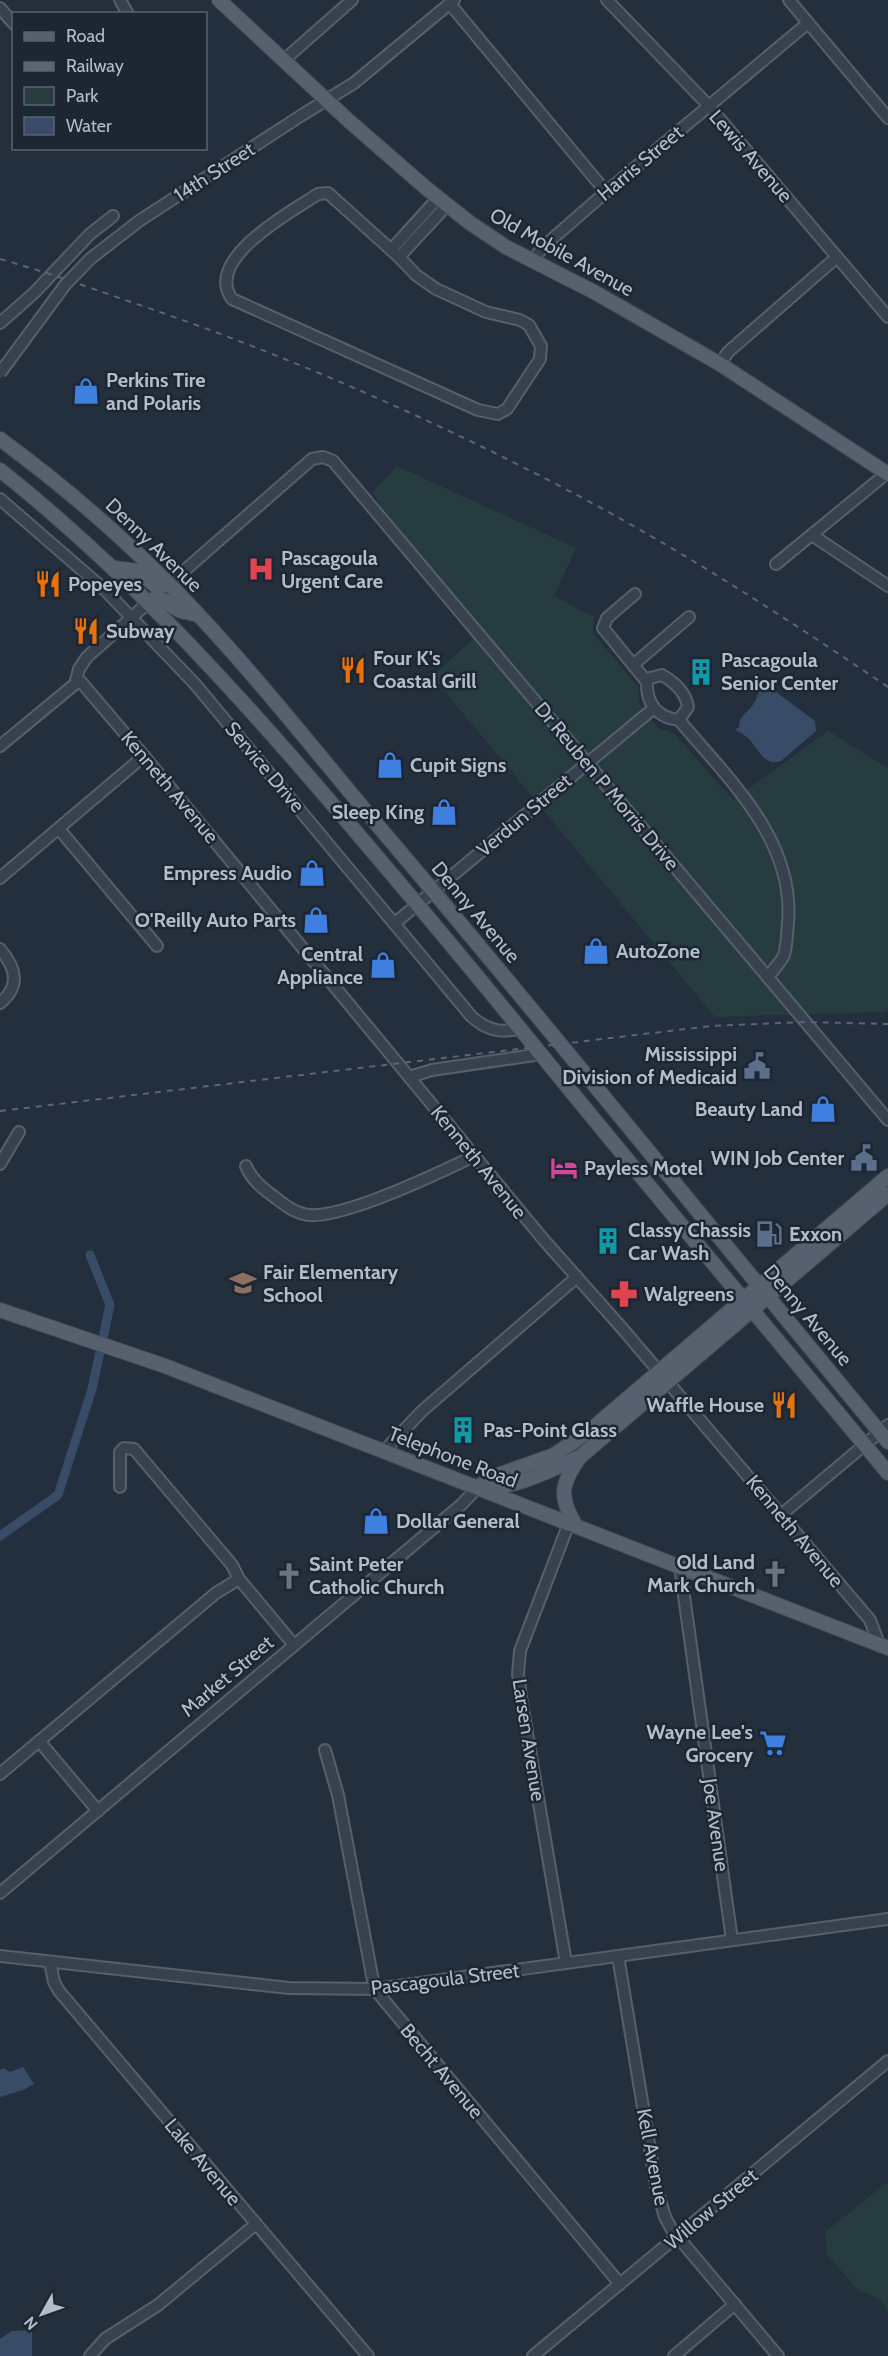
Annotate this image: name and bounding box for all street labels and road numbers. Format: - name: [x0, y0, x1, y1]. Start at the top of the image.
- street label: Lewis Avenue: [704, 105, 798, 207]
- street label: Harris Street: [592, 120, 688, 206]
- street label: 14th Street: [169, 137, 259, 207]
- street label: Old Mobile Avenue: [486, 203, 638, 301]
- street label: Denny Avenue: [101, 493, 207, 597]
- street label: Dr Reuben P Morris Drive: [530, 697, 684, 875]
- street label: Service Drive: [220, 717, 310, 817]
- street label: Kenneth Avenue: [116, 726, 224, 848]
- street label: Verdun Street: [472, 768, 576, 861]
- street label: Denny Avenue: [427, 856, 525, 968]
- street label: Kenneth Avenue: [426, 1100, 532, 1224]
- street label: Denny Avenue: [759, 1259, 857, 1371]
- street label: Telephone Road: [385, 1421, 521, 1493]
- street label: Kenneth Avenue: [741, 1470, 849, 1592]
- street label: Market Street: [176, 1630, 278, 1722]
- street label: Larsen Avenue: [507, 1677, 551, 1803]
- street label: Joe Avenue: [697, 1776, 734, 1873]
- street label: Pascagoula Street: [369, 1958, 521, 2000]
- street label: Becht Avenue: [395, 2019, 489, 2123]
- street label: Kell Avenue: [632, 2106, 674, 2208]
- street label: Lake Avenue: [160, 2114, 246, 2210]
- street label: Willow Street: [660, 2163, 762, 2255]

